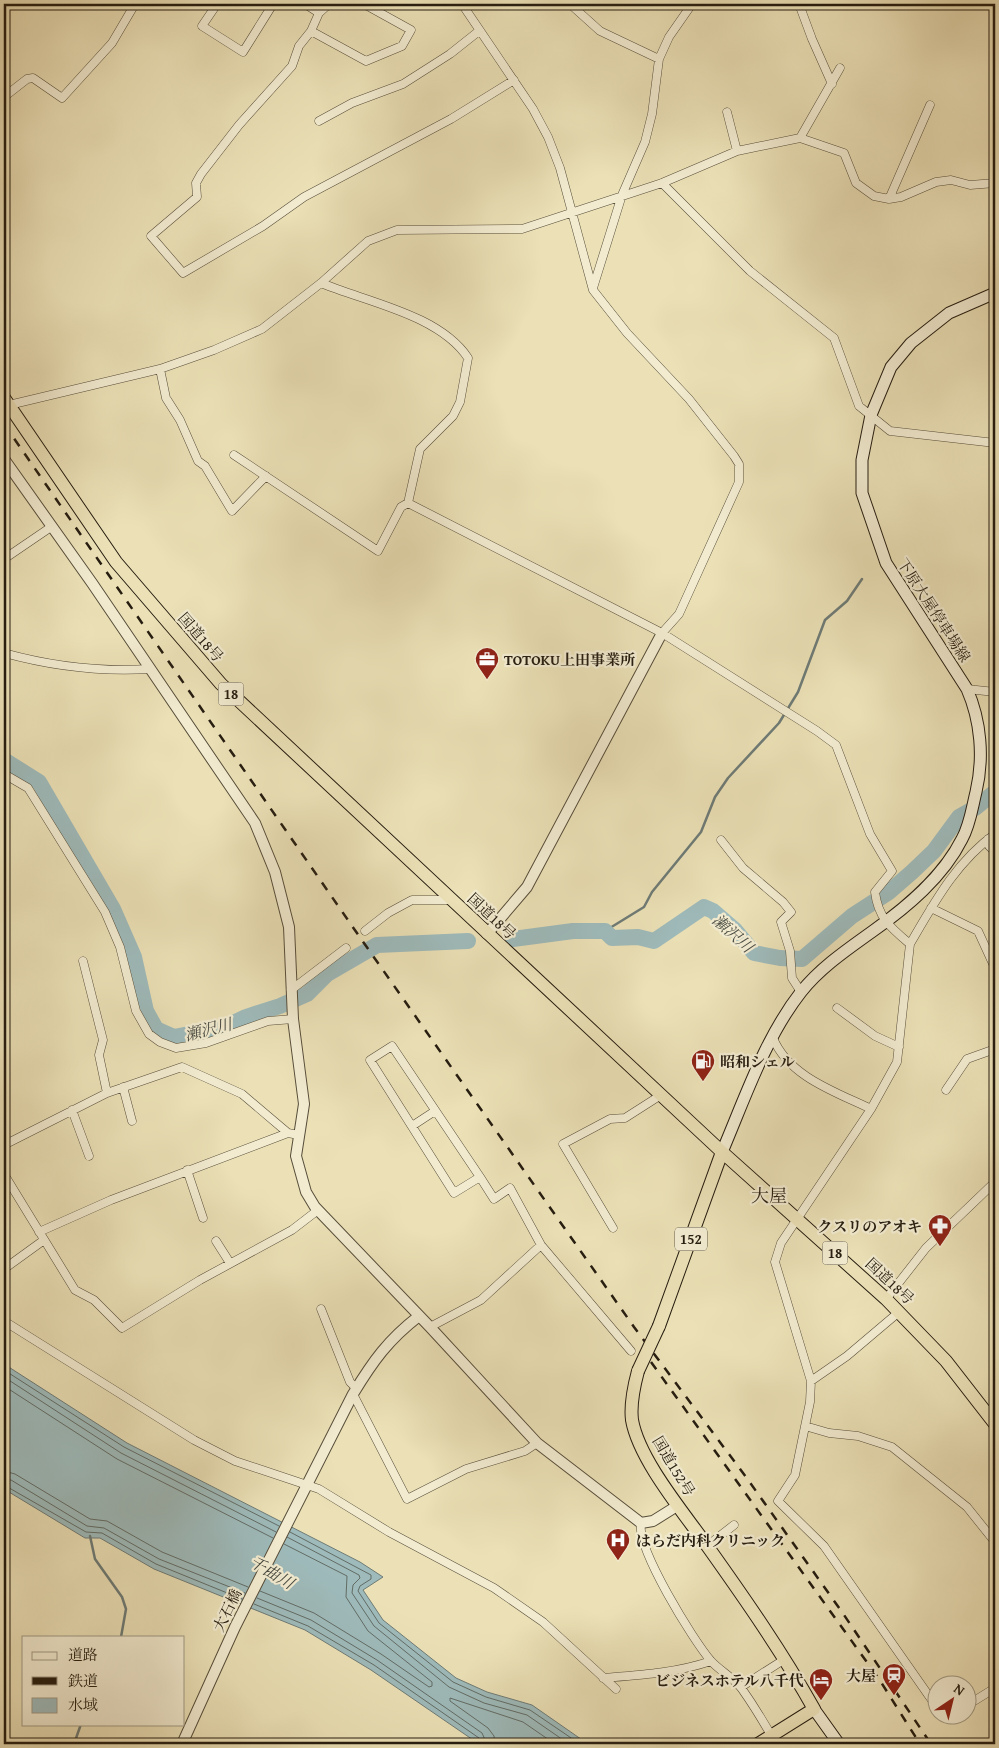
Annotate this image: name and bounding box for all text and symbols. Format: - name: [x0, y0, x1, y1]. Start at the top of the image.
- street label: 下原大屋停車場線: [893, 554, 975, 666]
- street label: 国道18号: [174, 608, 228, 666]
- office icon: TOTOKU上田事業所: [474, 646, 500, 680]
- place label: TOTOKU上田事業所: [504, 649, 635, 670]
- road number: 18: [218, 682, 244, 706]
- street label: 国道18号: [463, 888, 521, 944]
- water label: 瀬沢川: [707, 908, 760, 959]
- water label: 瀬沢川: [182, 1011, 236, 1046]
- fuel station icon: 昭和シェル: [690, 1048, 716, 1082]
- place label: 昭和シェル: [720, 1051, 795, 1072]
- district label: 大屋: [751, 1182, 787, 1209]
- pharmacy icon: クスリのアオキ: [927, 1213, 953, 1247]
- place label: クスリのアオキ: [817, 1216, 922, 1237]
- road number: 152: [675, 1228, 707, 1250]
- road number: 18: [822, 1242, 848, 1264]
- street label: 国道18号: [861, 1253, 919, 1309]
- street label: 国道152号: [648, 1432, 700, 1500]
- hospital icon: はらだ内科クリニック: [605, 1527, 631, 1561]
- place label: はらだ内科クリニック: [636, 1530, 785, 1551]
- water label: 千曲川: [245, 1549, 300, 1596]
- street label: 大石橋: [208, 1585, 246, 1635]
- legend: [22, 1636, 185, 1726]
- text: 道路: [68, 1644, 98, 1665]
- station icon: 大屋: [881, 1662, 907, 1696]
- place label: 大屋: [846, 1665, 876, 1686]
- hotel icon: ビジネスホテル八千代: [808, 1667, 834, 1701]
- text: 鉄道: [68, 1670, 98, 1691]
- place label: ビジネスホテル八千代: [655, 1670, 804, 1691]
- north arrow: [926, 1676, 976, 1726]
- text: N: [950, 1678, 970, 1701]
- text: 水域: [68, 1694, 98, 1715]

